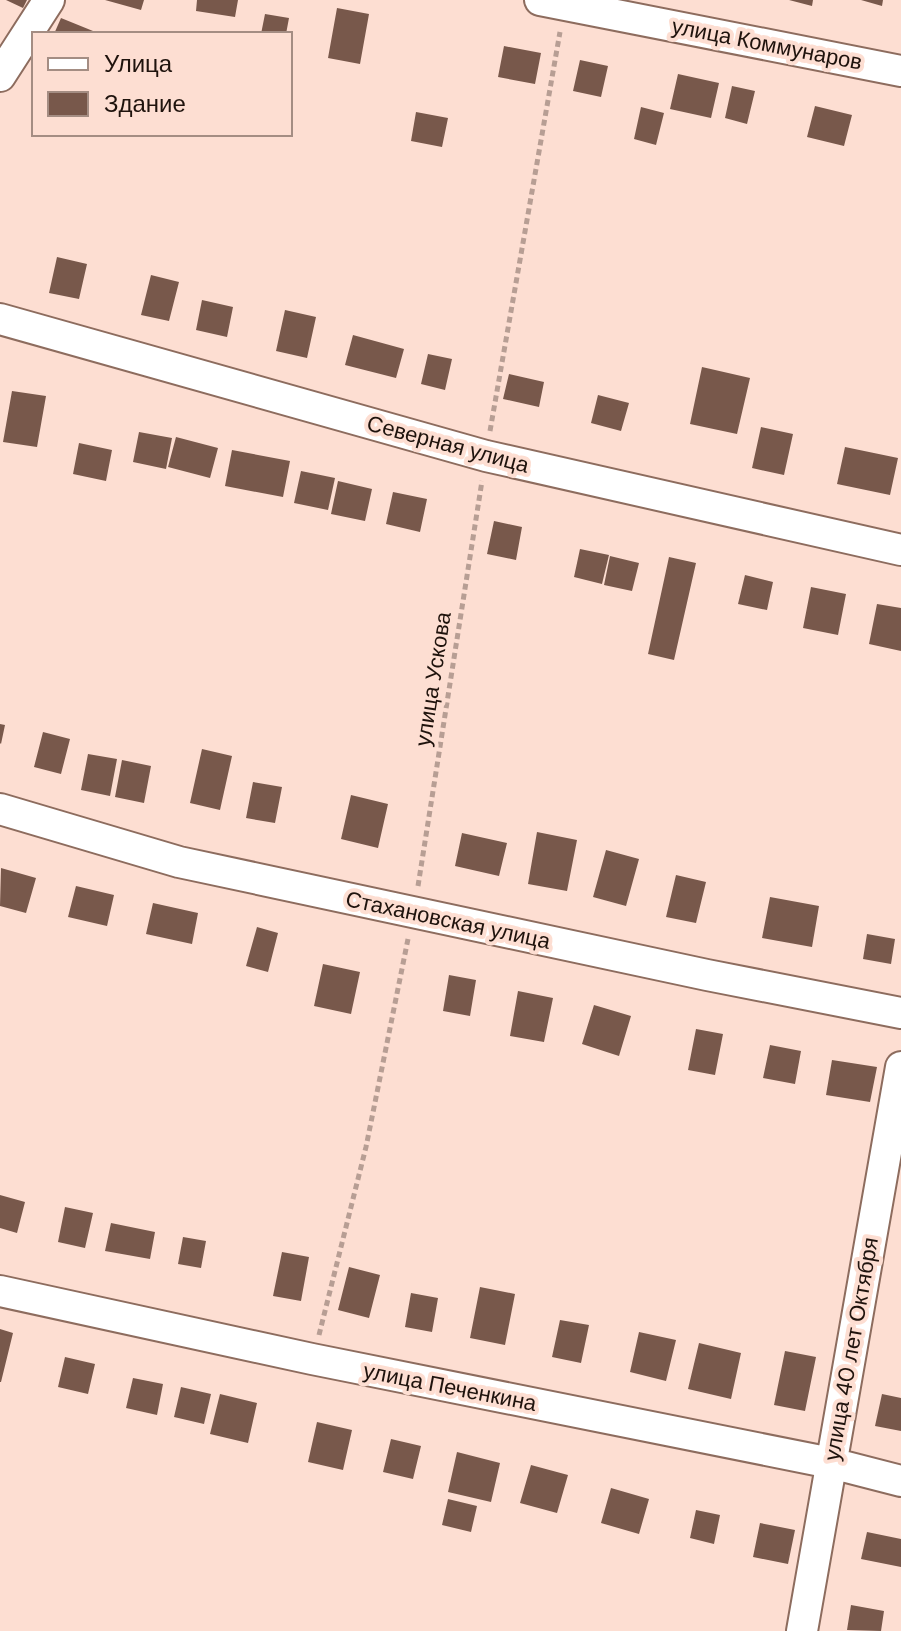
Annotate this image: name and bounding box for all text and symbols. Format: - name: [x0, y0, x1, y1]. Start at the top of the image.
- street label: улица Коммунаров: [669, 11, 865, 77]
- legend: [32, 32, 292, 136]
- text: Улица: [104, 48, 173, 79]
- text: Здание: [104, 88, 186, 119]
- street label: Северная улица: [364, 408, 533, 480]
- street label: улица Ускова: [408, 609, 458, 748]
- street label: Стахановская улица: [343, 884, 554, 956]
- street label: улица 40 лет Октября: [817, 1235, 885, 1463]
- street label: улица Печенкина: [361, 1356, 540, 1418]

